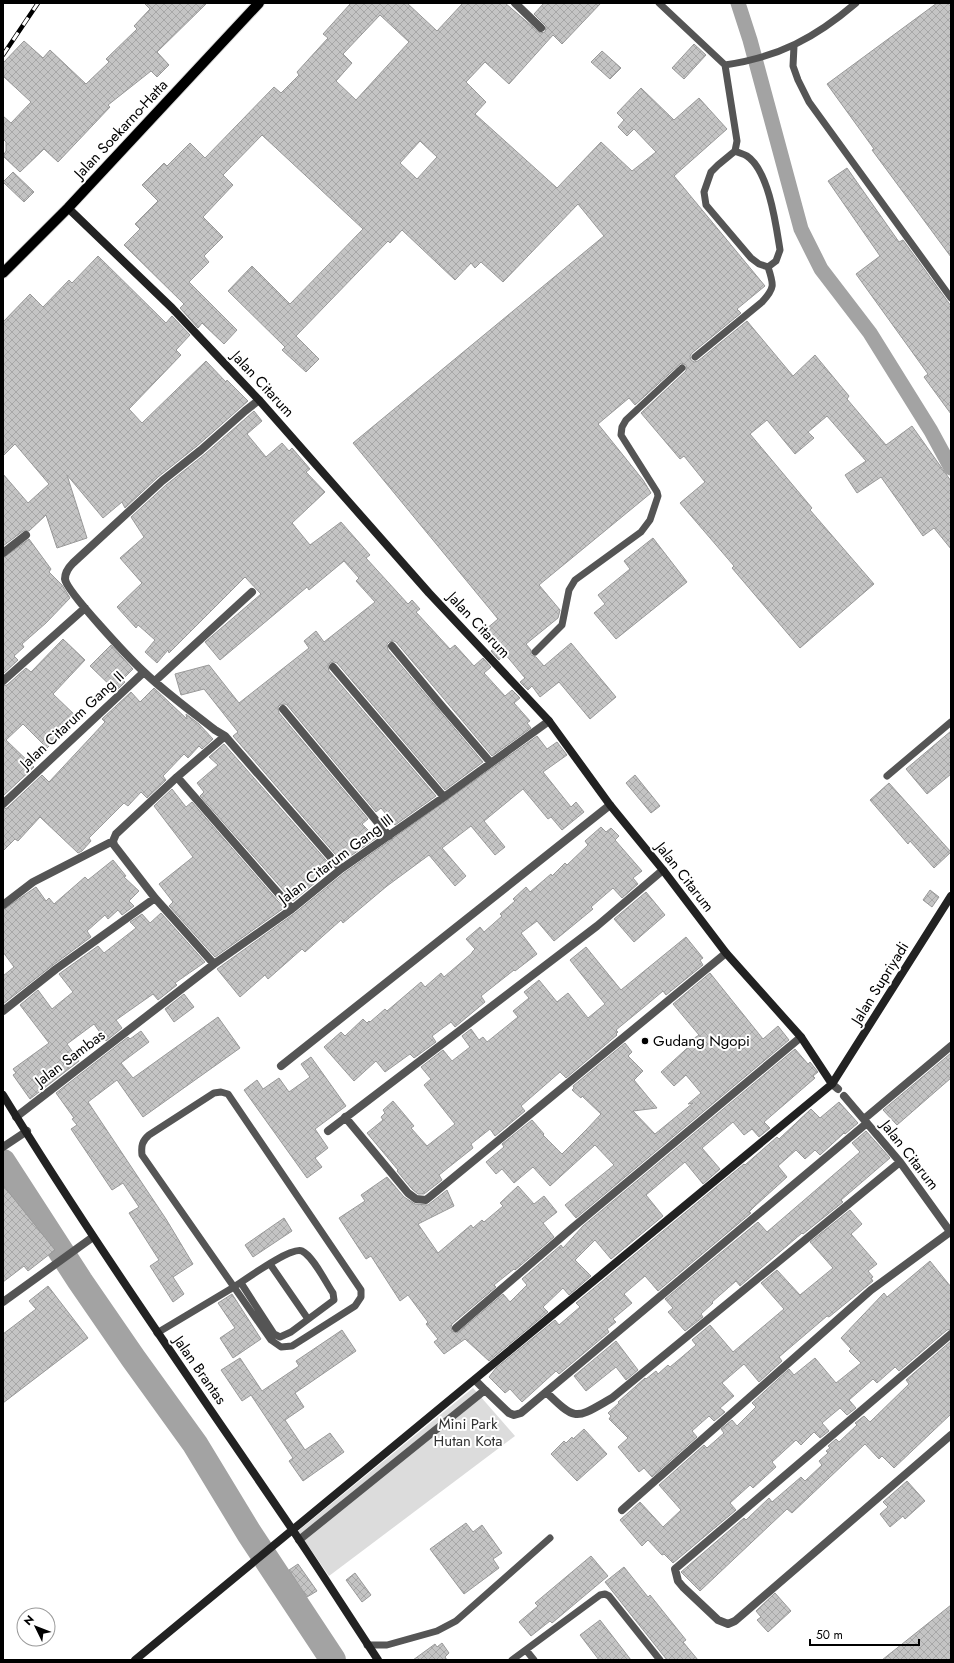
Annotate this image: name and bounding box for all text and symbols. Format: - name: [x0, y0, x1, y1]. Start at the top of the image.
- street label: Jalan Soekarno-Hatta: [68, 74, 173, 185]
- street label: Jalan Citarum: [225, 344, 300, 422]
- street label: Jalan Citarum: [441, 585, 516, 663]
- street label: Jalan Citarum Gang II: [14, 666, 129, 776]
- street label: Jalan Citarum Gang III: [272, 808, 398, 911]
- street label: Jalan Citarum: [649, 836, 719, 917]
- street label: Jalan Supriyadi: [845, 937, 914, 1030]
- street label: Jalan Sambas: [29, 1024, 110, 1093]
- place label: Gudang Ngopi: [653, 1030, 750, 1052]
- marker: Gudang Ngopi: [640, 1036, 650, 1046]
- street label: Jalan Citarum: [874, 1114, 944, 1195]
- street label: Jalan Brantas: [167, 1330, 232, 1409]
- park label: Mini Park Hutan Kota: [434, 1413, 502, 1452]
- north arrow: [16, 1607, 56, 1647]
- text: N: [20, 1612, 38, 1629]
- scale bar: [810, 1621, 919, 1647]
- text: 50 m: [816, 1626, 843, 1644]

